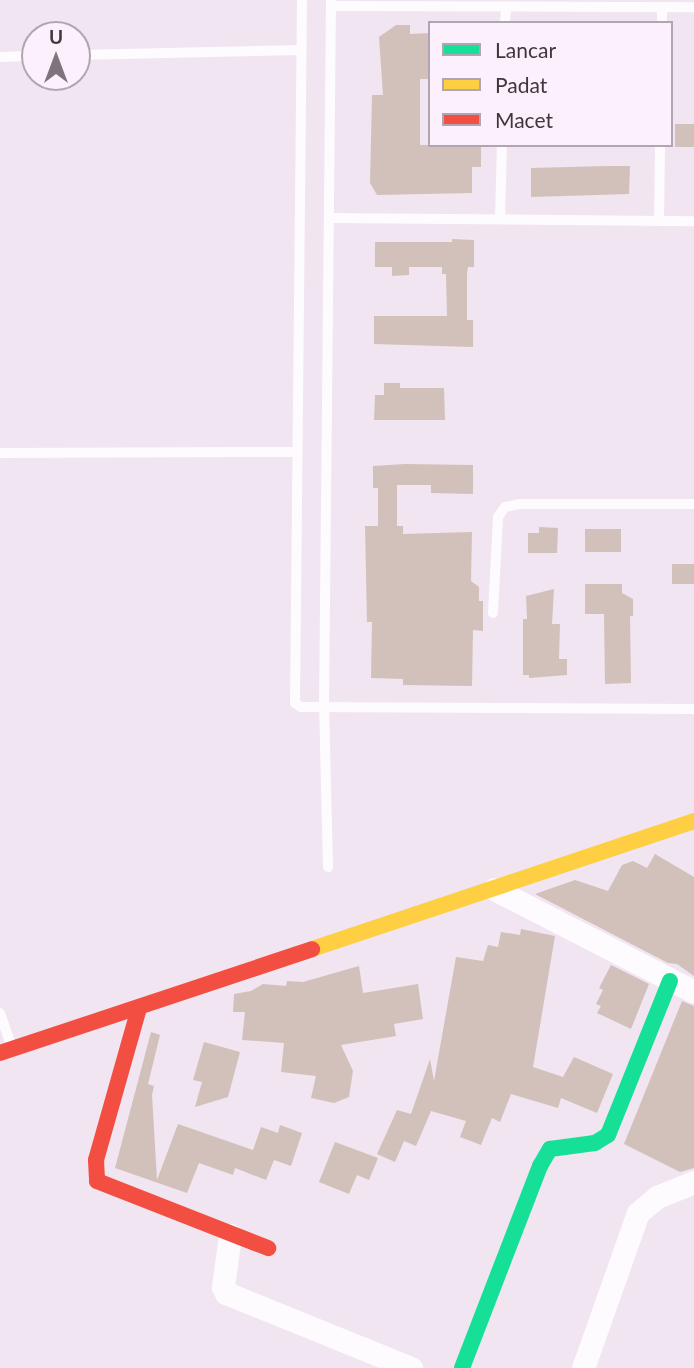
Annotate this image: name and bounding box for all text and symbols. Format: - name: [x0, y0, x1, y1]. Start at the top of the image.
- north arrow: [21, 21, 91, 91]
- legend: [428, 21, 673, 147]
- text: U: [49, 25, 63, 48]
- text: Lancar: [495, 37, 556, 62]
- text: Padat: [495, 72, 547, 97]
- text: Macet: [495, 107, 553, 132]

